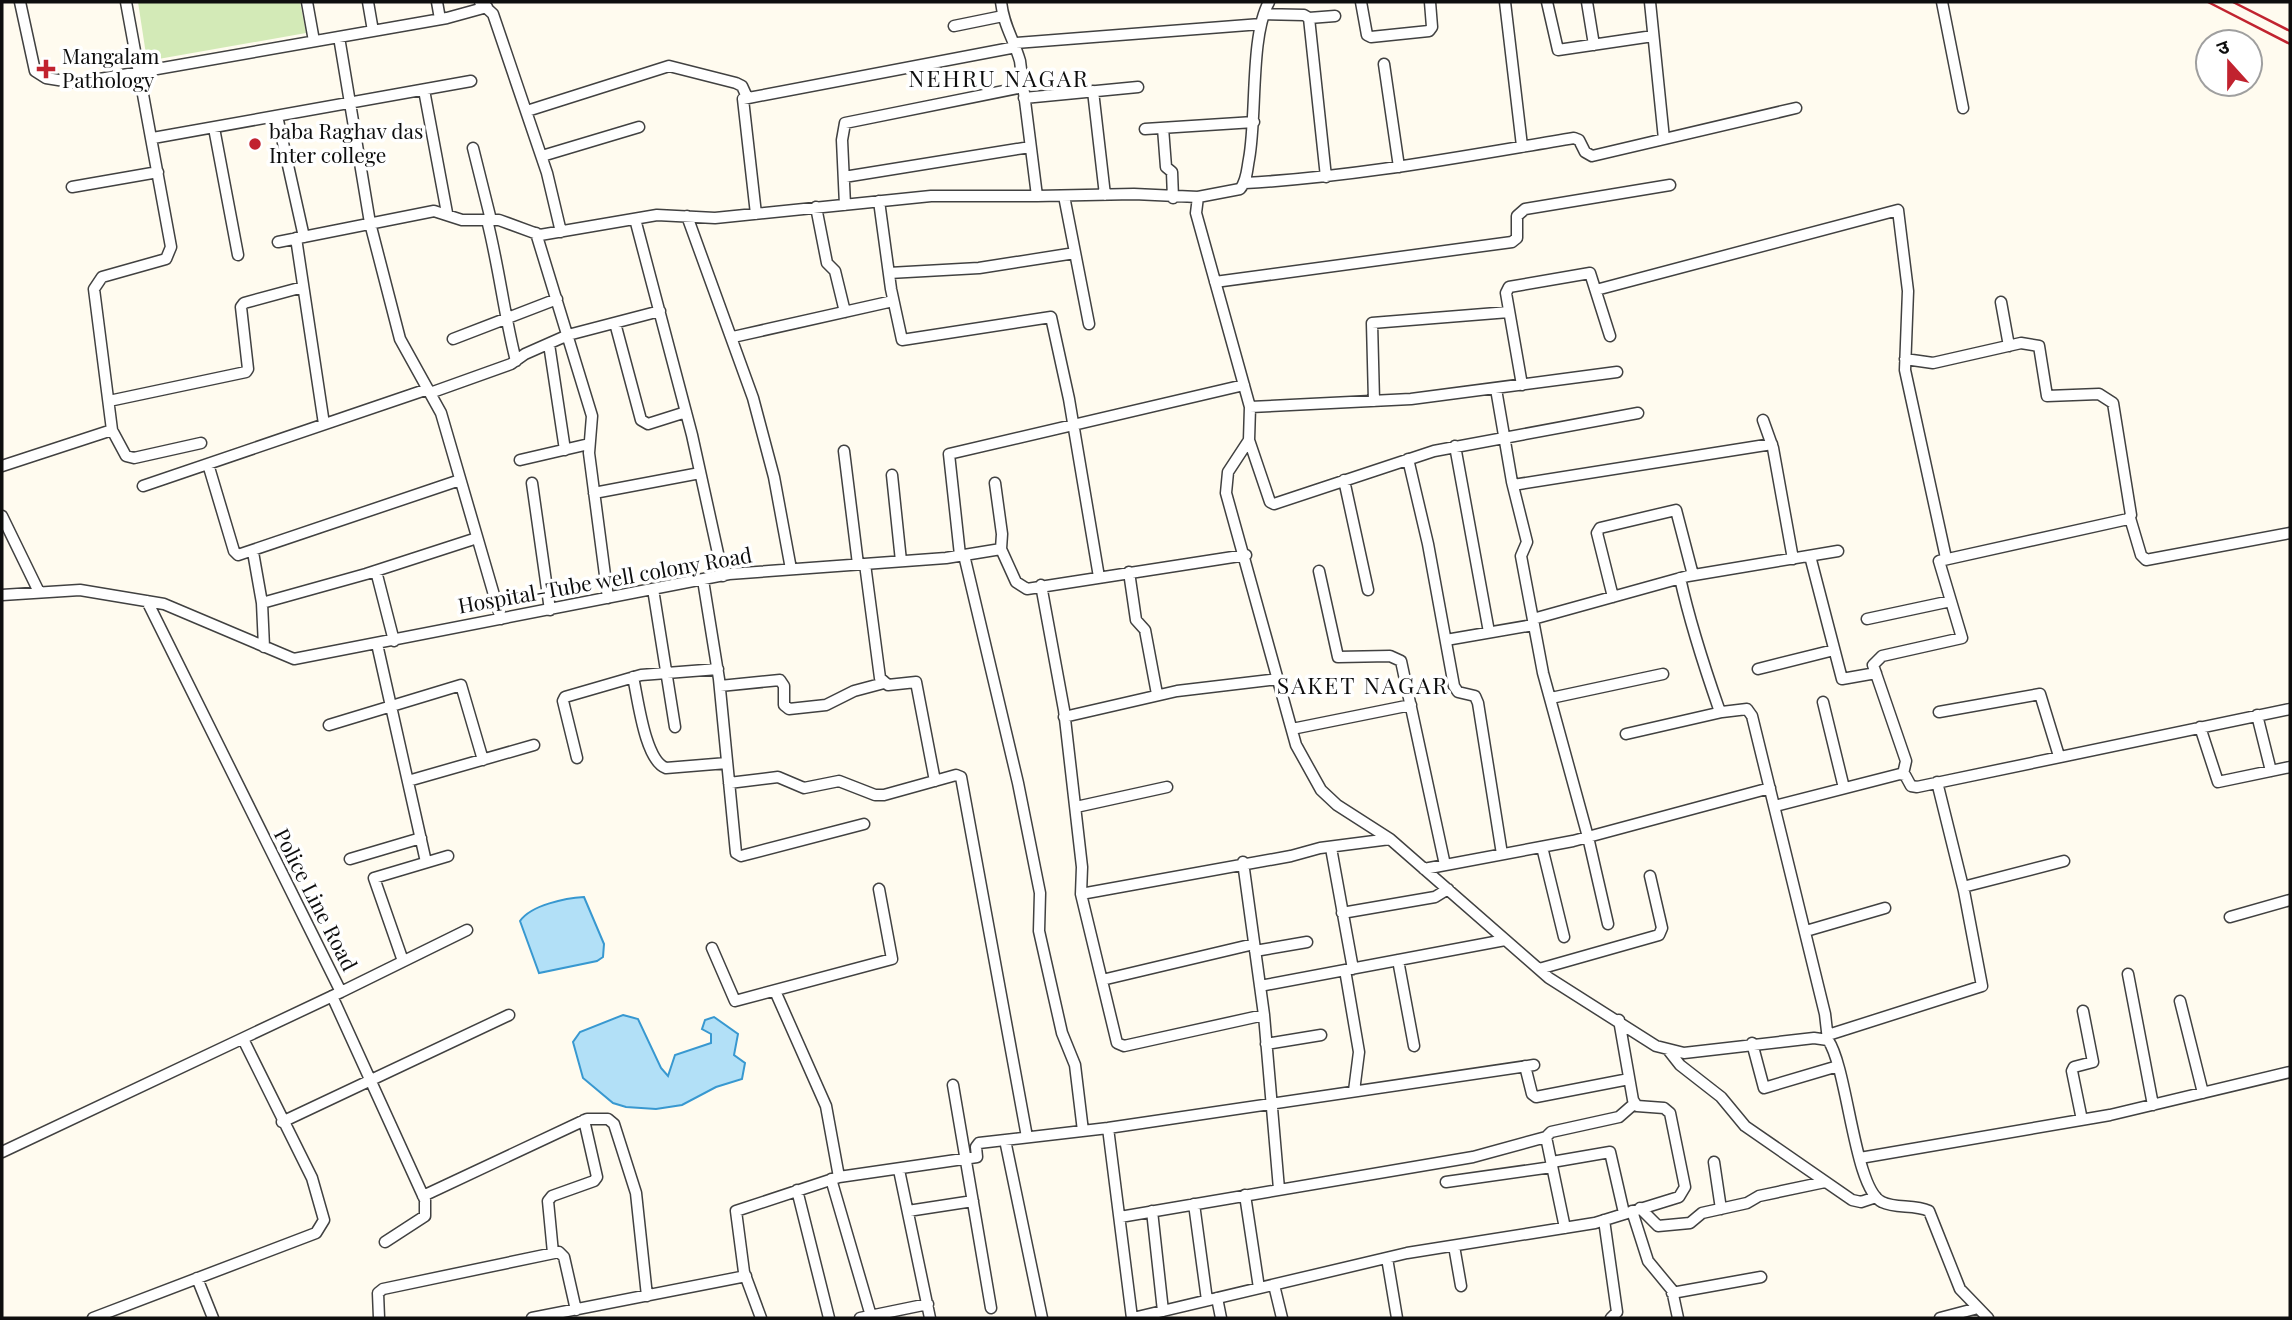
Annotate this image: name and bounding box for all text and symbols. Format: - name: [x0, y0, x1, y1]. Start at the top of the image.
- north arrow: [2194, 28, 2264, 98]
- text: उ: [2213, 32, 2233, 60]
- place label: Mangalam Pathology: [62, 41, 160, 93]
- marker: Mangalam Pathology: [36, 59, 56, 79]
- district label: NEHRU NAGAR: [908, 62, 1090, 93]
- place label: baba Raghav das Inter college: [269, 116, 423, 168]
- marker: baba Raghav das Inter college: [247, 136, 263, 152]
- street label: Hospital-Tube well colony Road: [455, 539, 754, 619]
- district label: SAKET NAGAR: [1277, 669, 1449, 700]
- street label: Police Line Road: [269, 823, 365, 975]

